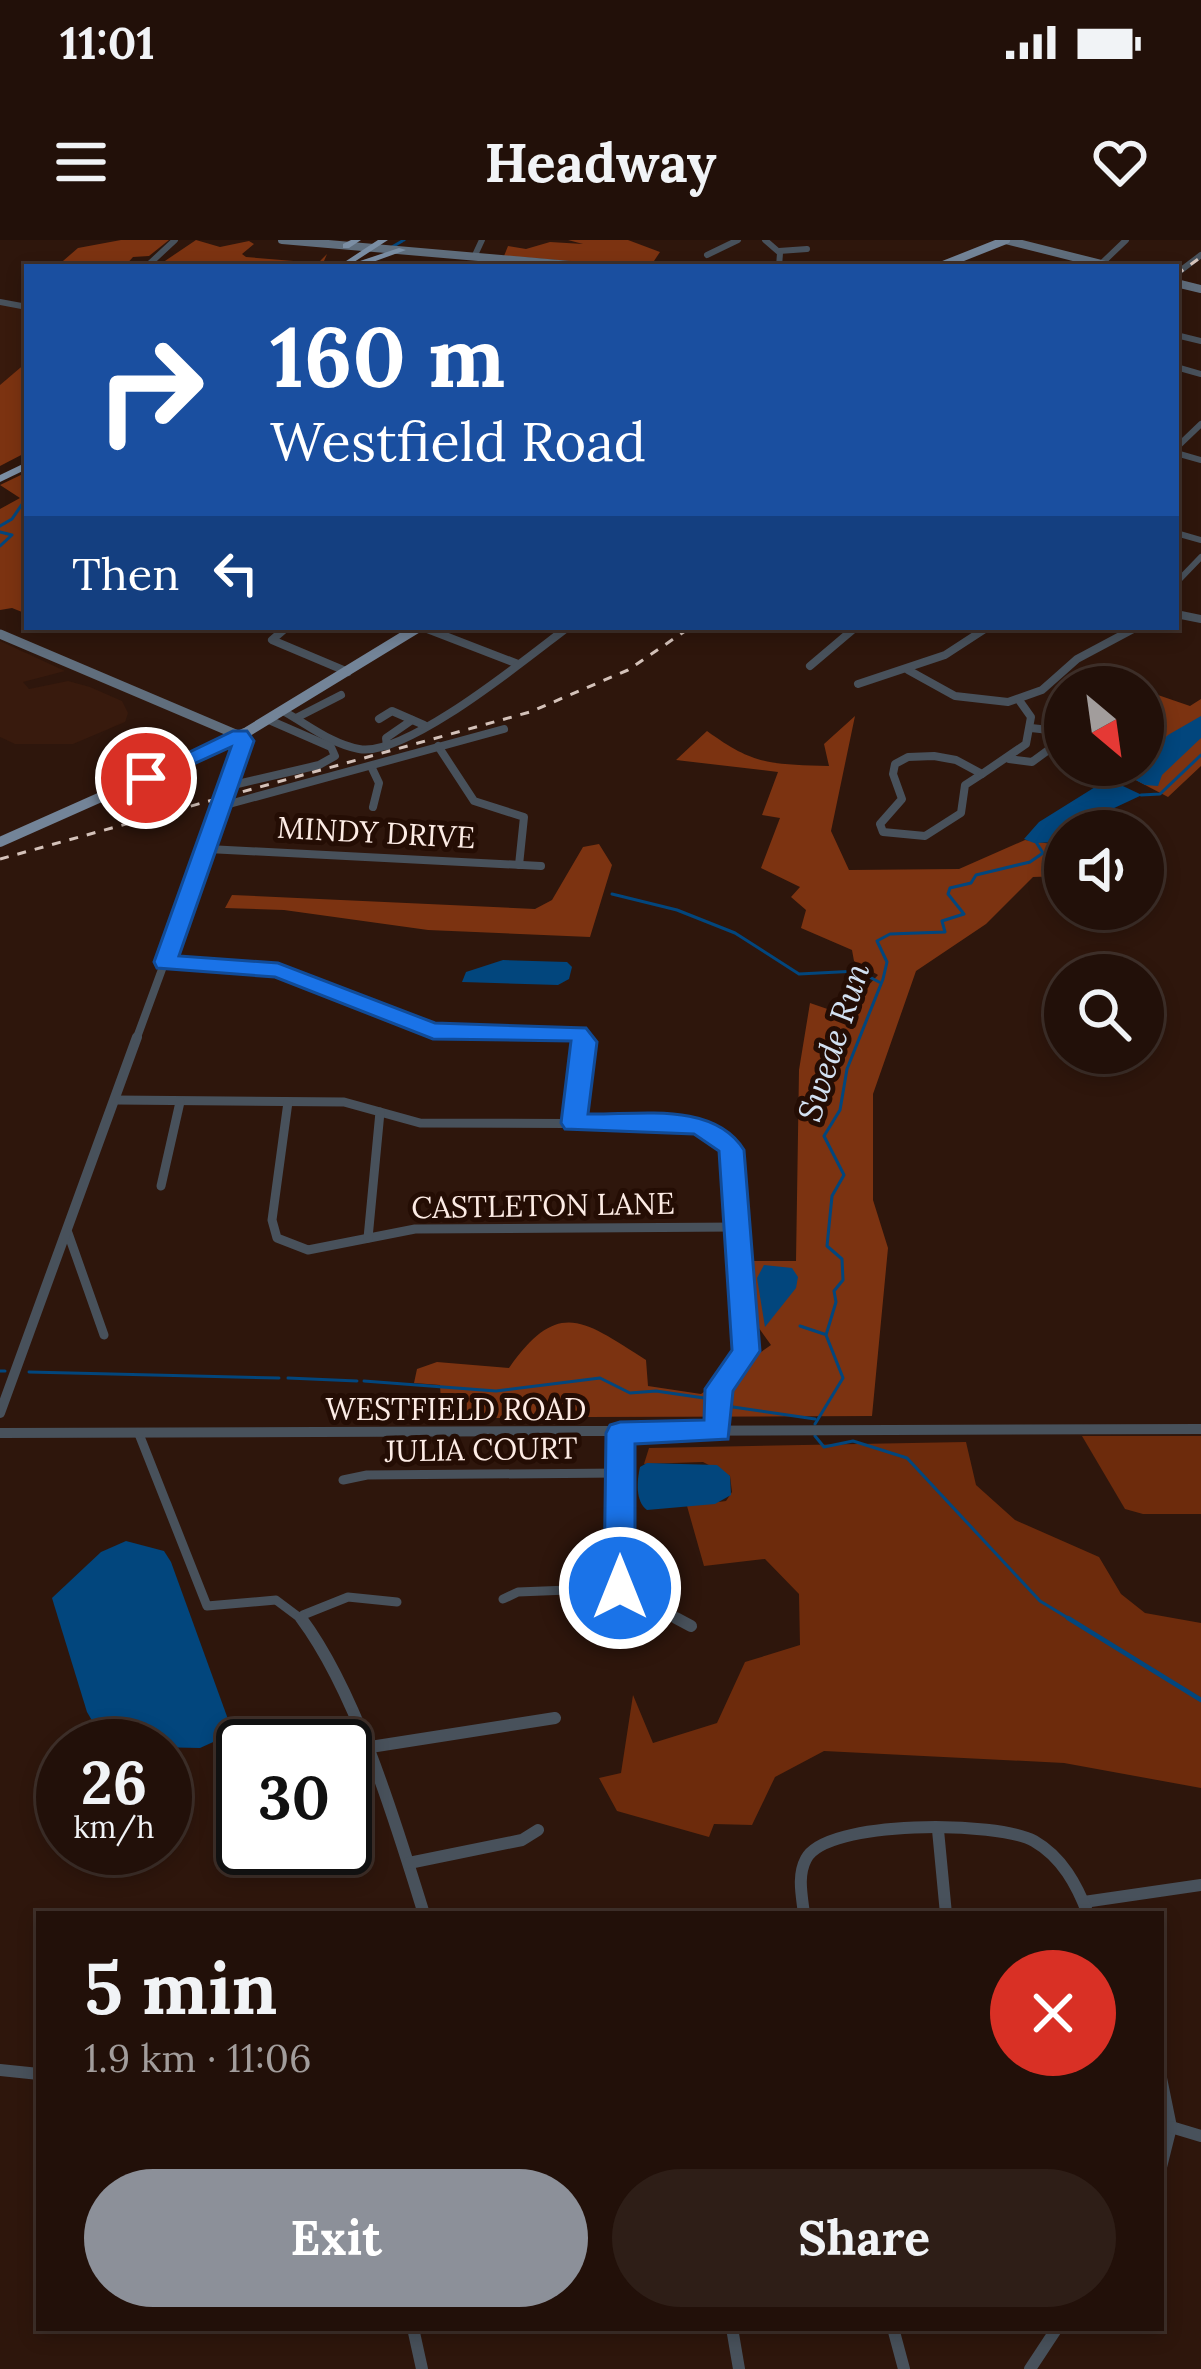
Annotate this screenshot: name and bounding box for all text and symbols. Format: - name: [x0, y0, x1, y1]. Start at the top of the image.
- text: 11:01: [60, 14, 155, 71]
- text: Headway: [484, 128, 717, 197]
- icon: menu: [48, 129, 114, 195]
- icon: heart: [1087, 129, 1153, 195]
- text: 160 m: [270, 302, 505, 410]
- icon: right: [72, 312, 228, 468]
- text: Westfield Road: [270, 407, 646, 476]
- icon: left: [203, 540, 269, 606]
- text: Then: [72, 545, 179, 602]
- north arrow: [1044, 666, 1164, 786]
- map controls: [1044, 666, 1164, 1074]
- pin: [95, 727, 197, 829]
- icon: arrive: [113, 745, 179, 811]
- street label: MINDY DRIVE: [276, 808, 476, 856]
- button: sound: [1044, 810, 1164, 930]
- button: search: [1044, 954, 1164, 1074]
- water label: Swede Run: [788, 957, 878, 1127]
- street label: CASTLETON LANE: [411, 1184, 675, 1226]
- street label: WESTFIELD ROAD: [326, 1390, 586, 1428]
- street label: JULIA COURT: [383, 1428, 578, 1470]
- position arrow: [557, 1525, 683, 1651]
- speed limit sign: 30: [216, 1719, 372, 1875]
- text: 26: [81, 1744, 147, 1820]
- text: km/h: [73, 1808, 155, 1846]
- text: 5 min: [84, 1942, 278, 2034]
- button: close: [990, 1950, 1116, 2076]
- text: 1.9 km · 11:06: [84, 2033, 312, 2083]
- button: Exit: [84, 2169, 588, 2307]
- button: Share: [612, 2169, 1116, 2307]

